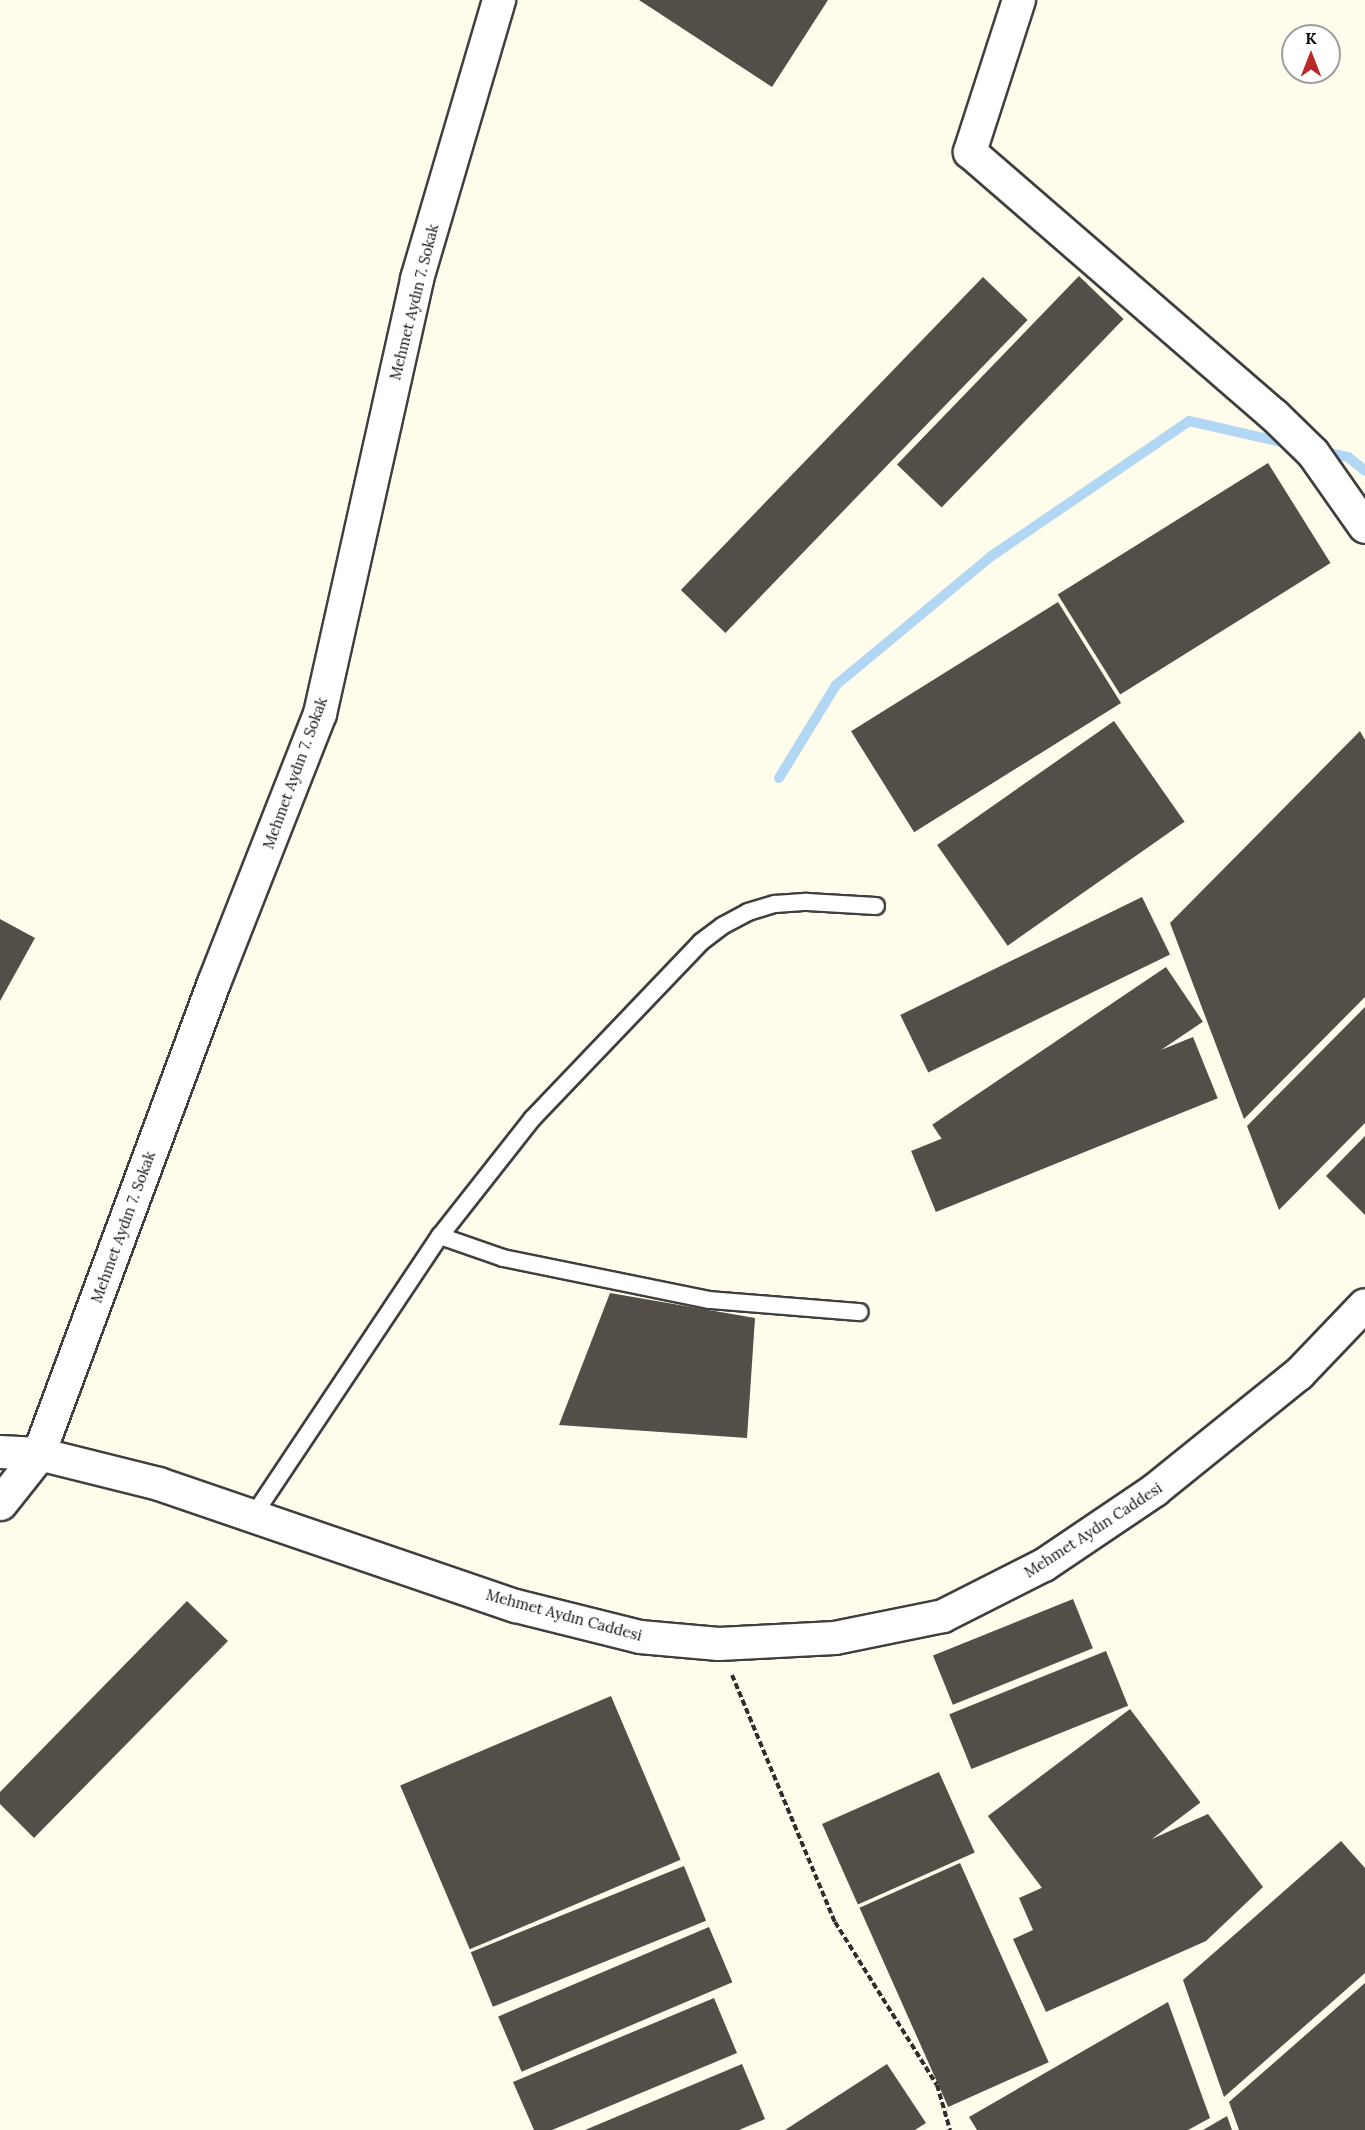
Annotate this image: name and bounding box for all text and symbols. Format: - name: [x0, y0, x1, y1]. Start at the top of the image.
- north arrow: [1281, 24, 1341, 84]
- text: K: [1305, 28, 1317, 48]
- street label: Mehmet Aydın 7. Sokak: [386, 222, 442, 382]
- street label: Mehmet Aydın 7. Sokak: [259, 695, 331, 851]
- street label: Mehmet Aydın 7. Sokak: [87, 1149, 159, 1305]
- street label: Mehmet Aydın Caddesi: [1021, 1479, 1165, 1581]
- street label: Mehmet Aydın Caddesi: [484, 1586, 644, 1644]

